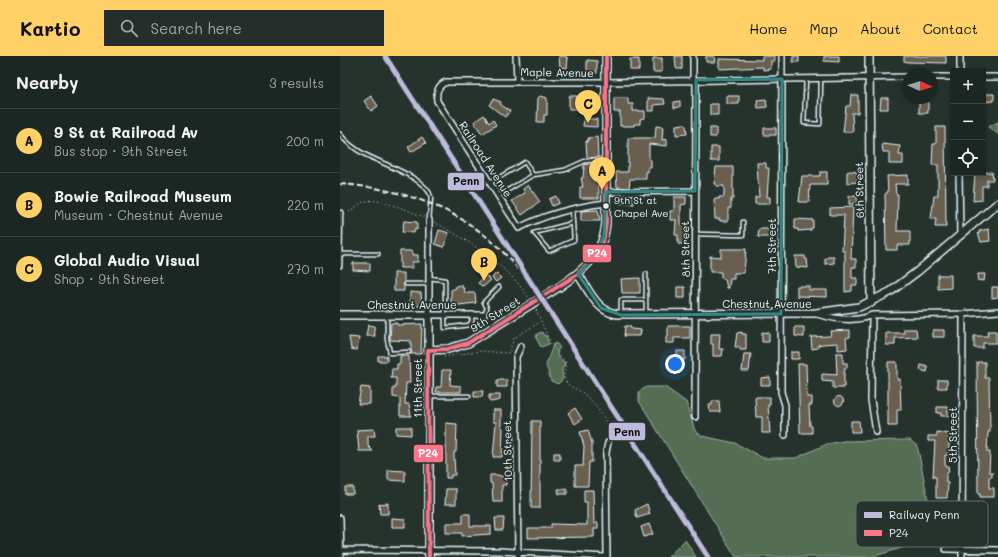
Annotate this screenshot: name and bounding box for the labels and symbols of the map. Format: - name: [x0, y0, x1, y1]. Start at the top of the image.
- street label: Maple Avenue: [520, 64, 594, 80]
- north arrow: [902, 68, 938, 104]
- pin: C: [575, 90, 601, 123]
- street label: Railroad Avenue: [456, 118, 516, 200]
- pin: A: [589, 157, 615, 190]
- street label: 6th Street: [851, 162, 867, 218]
- line badge: Penn: [447, 172, 485, 191]
- text: Penn: [453, 173, 479, 188]
- place label: 9th St at Chapel Ave: [614, 193, 668, 220]
- marker: 9th St at Chapel Ave: [601, 201, 611, 211]
- street label: 7th Street: [764, 218, 779, 274]
- street label: 8th Street: [677, 221, 693, 277]
- line badge: P24: [582, 244, 612, 263]
- text: P24: [587, 245, 607, 260]
- pin: B: [471, 248, 497, 281]
- street label: 9th Street: [467, 293, 523, 335]
- street label: Chestnut Avenue: [722, 296, 812, 311]
- street label: Chestnut Avenue: [367, 297, 457, 312]
- your location: [665, 354, 685, 374]
- street label: 11th Street: [410, 358, 425, 418]
- street label: 5th Street: [945, 407, 960, 463]
- street label: 10th Street: [499, 420, 515, 482]
- line badge: Penn: [608, 422, 646, 441]
- text: Penn: [614, 424, 640, 439]
- line badge: P24: [413, 444, 444, 463]
- text: P24: [418, 445, 438, 460]
- legend: [856, 501, 988, 547]
- text: Railway Penn: [889, 507, 959, 522]
- text: P24: [889, 525, 909, 540]

